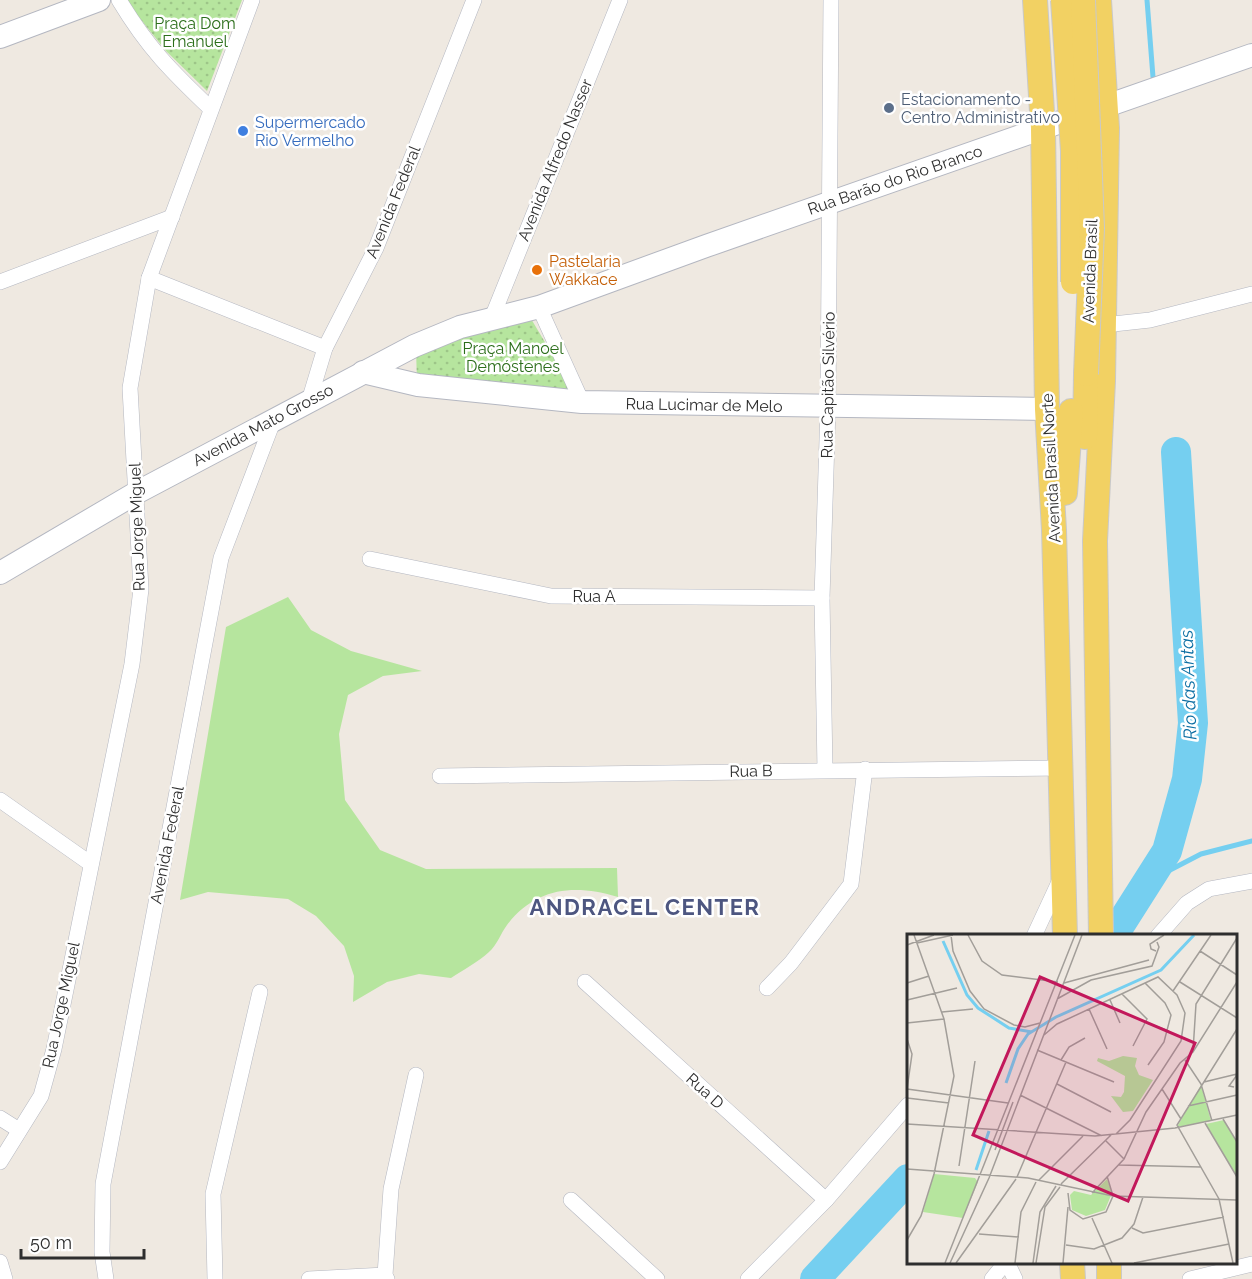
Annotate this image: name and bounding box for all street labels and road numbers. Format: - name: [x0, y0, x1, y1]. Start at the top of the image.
- street label: Avenida Alfredo Nasser: [514, 76, 596, 244]
- street label: Rua Barão do Rio Branco: [805, 141, 985, 219]
- street label: Avenida Federal: [362, 142, 424, 261]
- street label: Avenida Brasil: [1079, 218, 1101, 323]
- street label: Rua Capitão Silvério: [817, 311, 839, 459]
- street label: Avenida Mato Grosso: [190, 380, 336, 470]
- street label: Avenida Brasil Norte: [1038, 393, 1064, 543]
- street label: Rua Lucimar de Melo: [625, 394, 783, 416]
- street label: Rua Jorge Miguel: [125, 462, 149, 592]
- street label: Rua A: [573, 587, 616, 606]
- street label: Rua B: [729, 761, 773, 781]
- street label: Avenida Federal: [146, 784, 188, 906]
- street label: Rua Jorge Miguel: [38, 939, 84, 1070]
- street label: Rua D: [682, 1069, 728, 1113]

